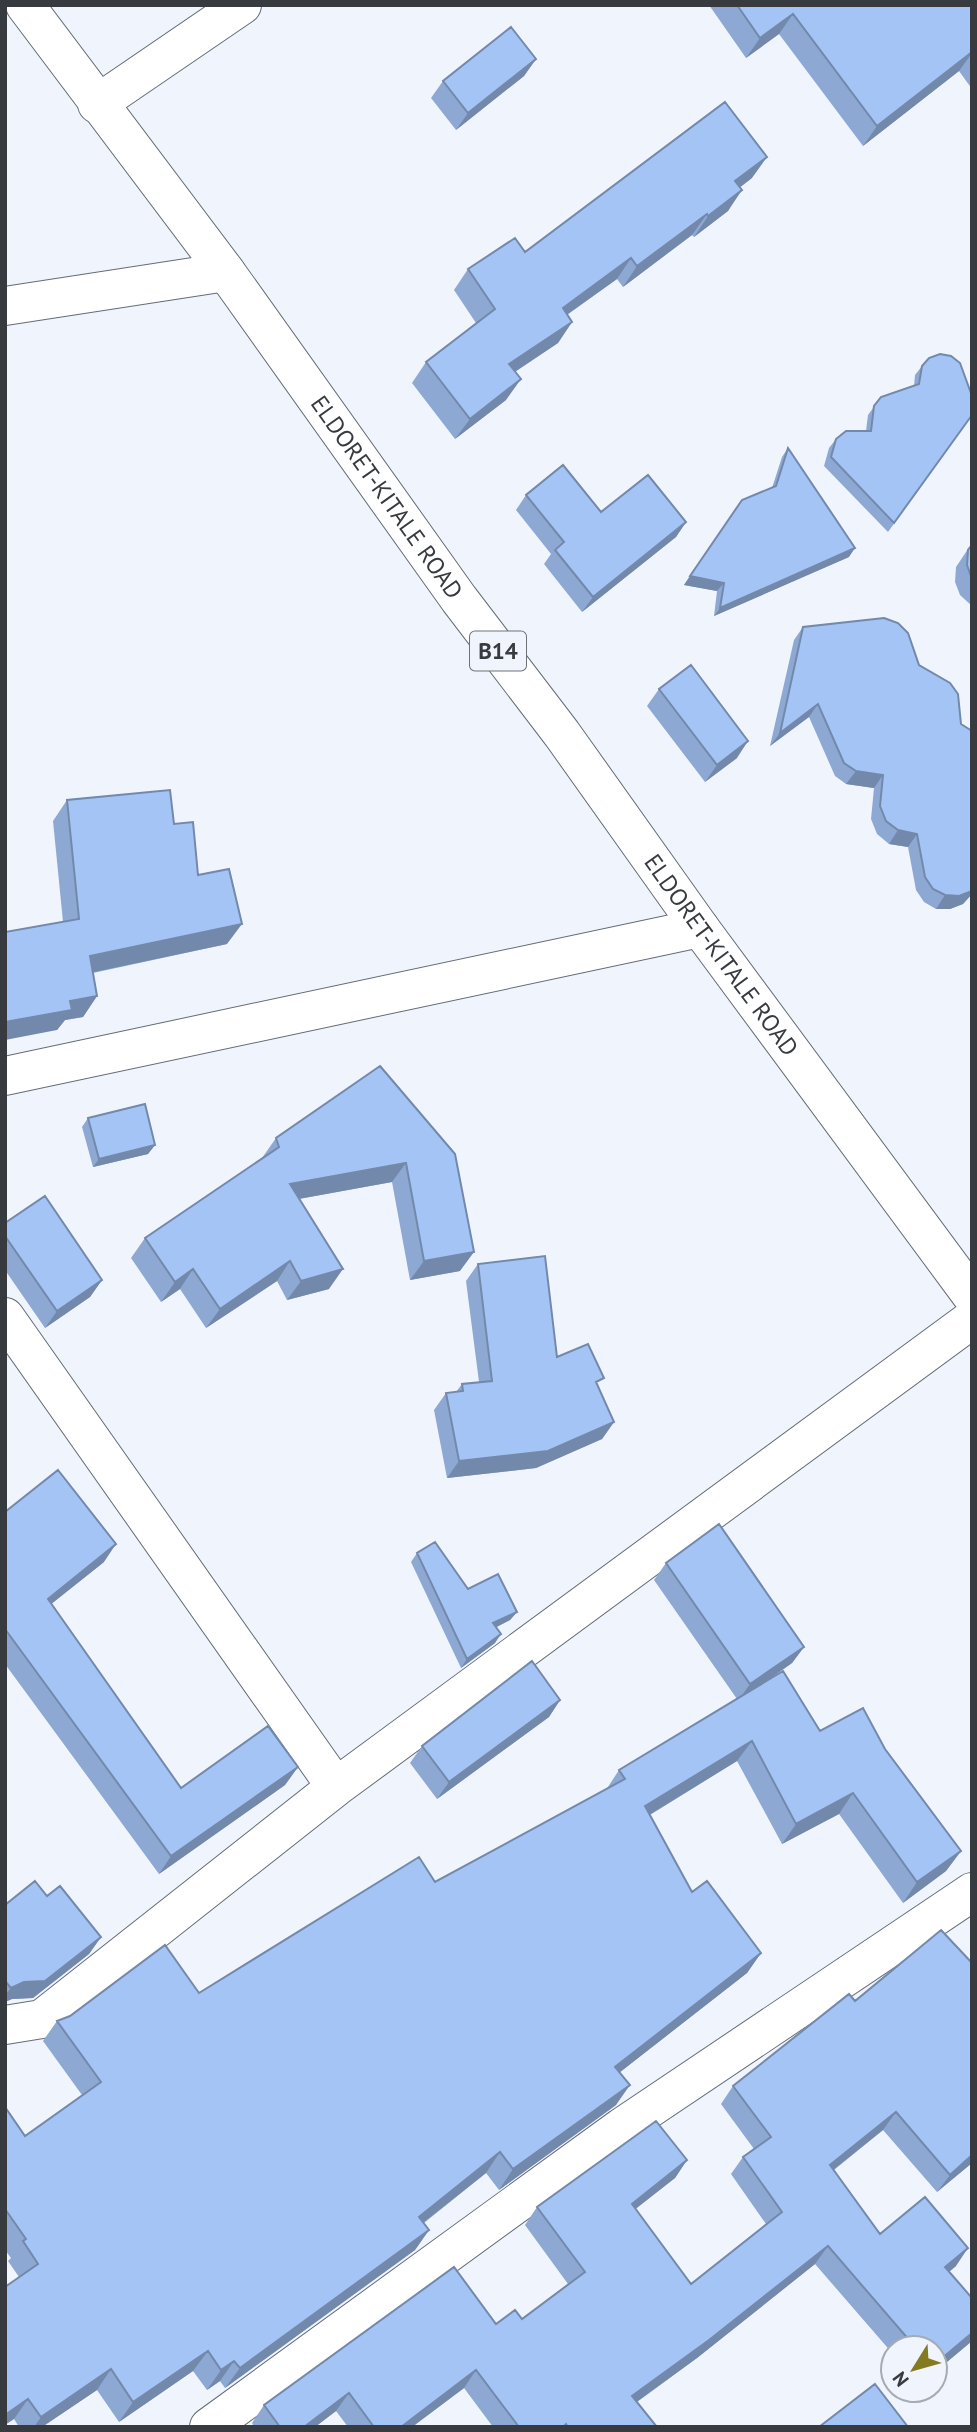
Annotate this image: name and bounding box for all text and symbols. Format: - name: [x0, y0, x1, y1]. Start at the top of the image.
- street label: ELDORET-KITALE ROAD: [304, 389, 470, 605]
- road number: B14: [470, 632, 526, 670]
- street label: ELDORET-KITALE ROAD: [637, 848, 805, 1062]
- north arrow: [879, 2334, 949, 2404]
- text: N: [887, 2367, 914, 2391]

